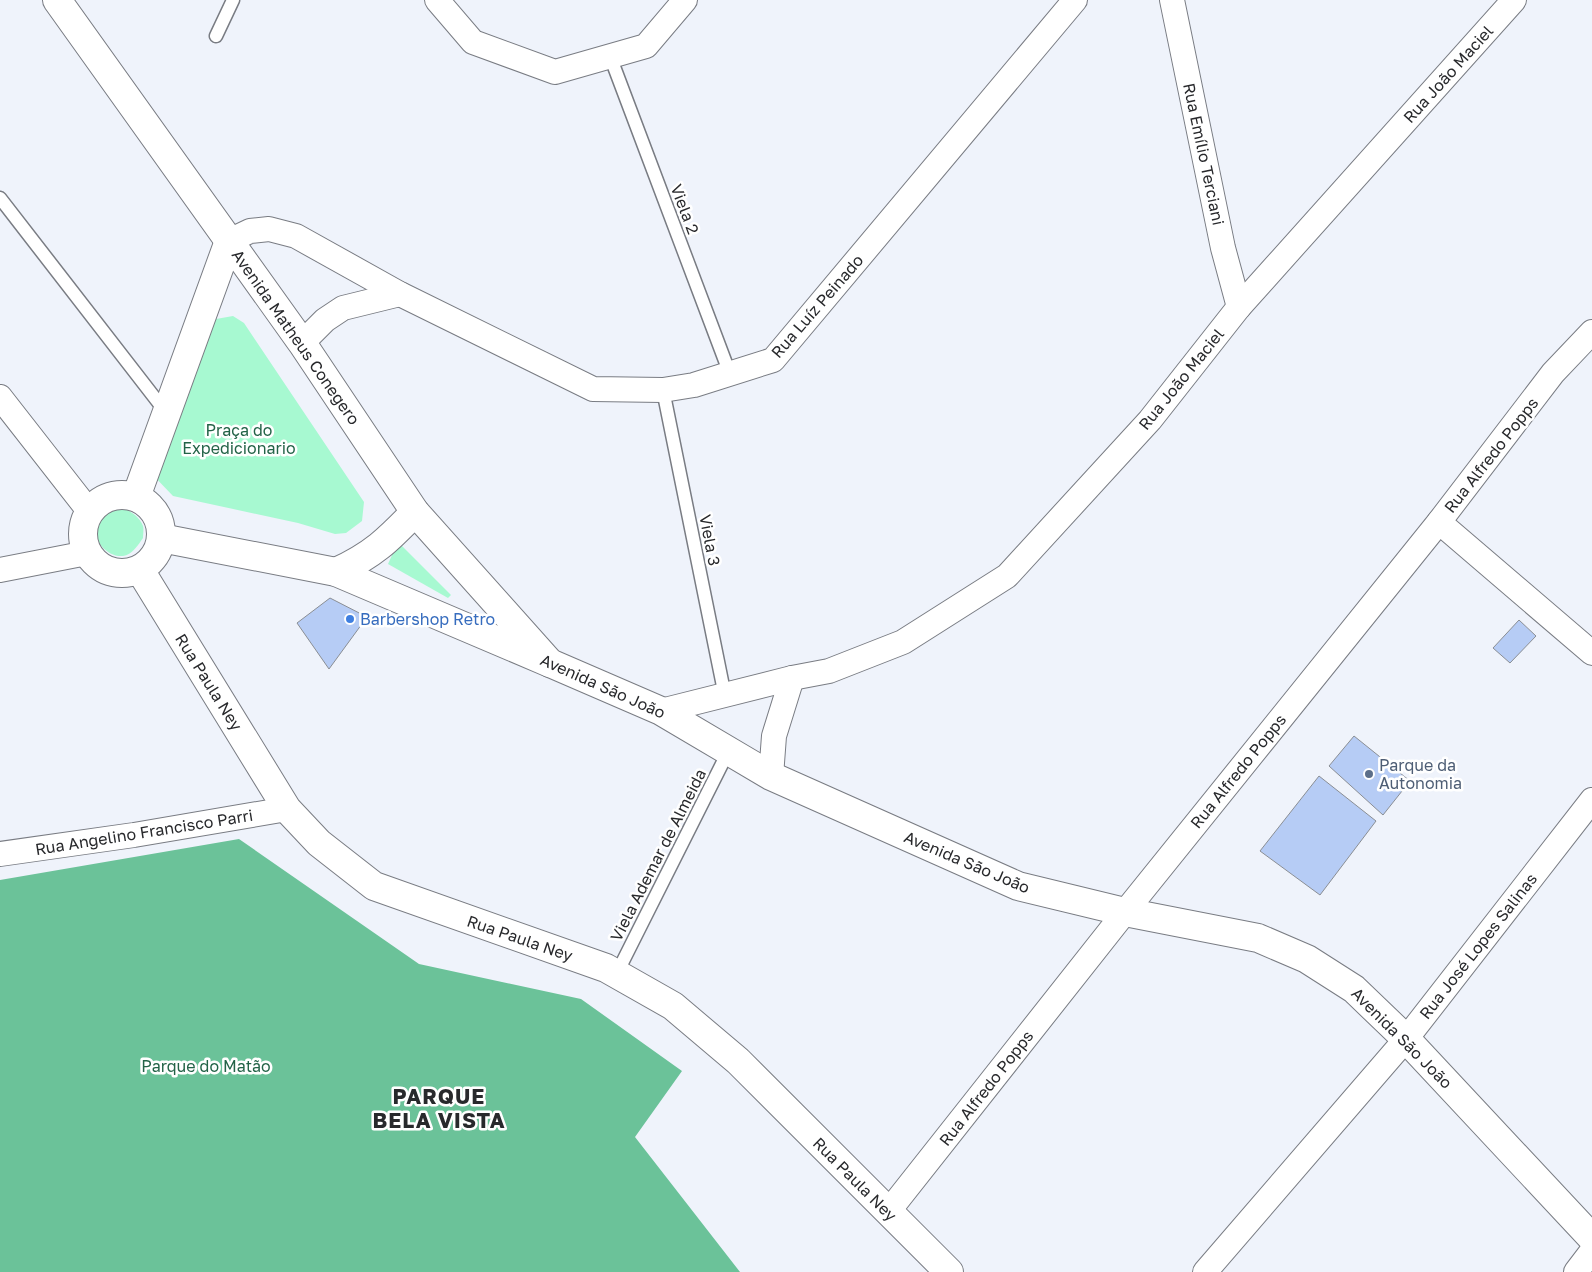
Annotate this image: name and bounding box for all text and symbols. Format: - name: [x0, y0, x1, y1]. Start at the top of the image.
- street label: Rua João Maciel: [1399, 21, 1497, 127]
- street label: Rua Emílio Terciani: [1179, 81, 1229, 227]
- street label: Viela 2: [666, 181, 704, 237]
- street label: Avenida Matheus Conegero: [228, 245, 364, 429]
- street label: Rua Luíz Peinado: [767, 250, 867, 362]
- street label: Rua João Maciel: [1134, 324, 1228, 434]
- street label: Rua Alfredo Popps: [1440, 393, 1542, 517]
- park label: Praça do Expedicionario: [182, 420, 296, 458]
- street label: Viela 3: [695, 513, 725, 567]
- place label: Barbershop Retro: [360, 609, 495, 629]
- marker: Barbershop Retro: [344, 613, 356, 625]
- street label: Rua Paula Ney: [171, 630, 247, 734]
- street label: Avenida São João: [537, 649, 669, 723]
- street label: Rua Alfredo Popps: [1186, 710, 1290, 832]
- place label: Parque da Autonomia: [1379, 755, 1462, 793]
- street label: Viela Ademar de Almeida: [606, 765, 710, 945]
- marker: Parque da Autonomia: [1363, 768, 1375, 780]
- street label: Rua Angelino Francisco Parri: [34, 805, 254, 859]
- street label: Avenida São João: [901, 826, 1033, 898]
- street label: Rua José Lopes Salinas: [1415, 869, 1541, 1023]
- street label: Rua Paula Ney: [464, 911, 576, 965]
- street label: Avenida São João: [1347, 983, 1457, 1093]
- street label: Rua Alfredo Popps: [935, 1026, 1037, 1150]
- park label: Parque do Matão: [141, 1056, 271, 1076]
- district label: PARQUE BELA VISTA: [372, 1083, 506, 1133]
- street label: Rua Paula Ney: [809, 1133, 901, 1225]

